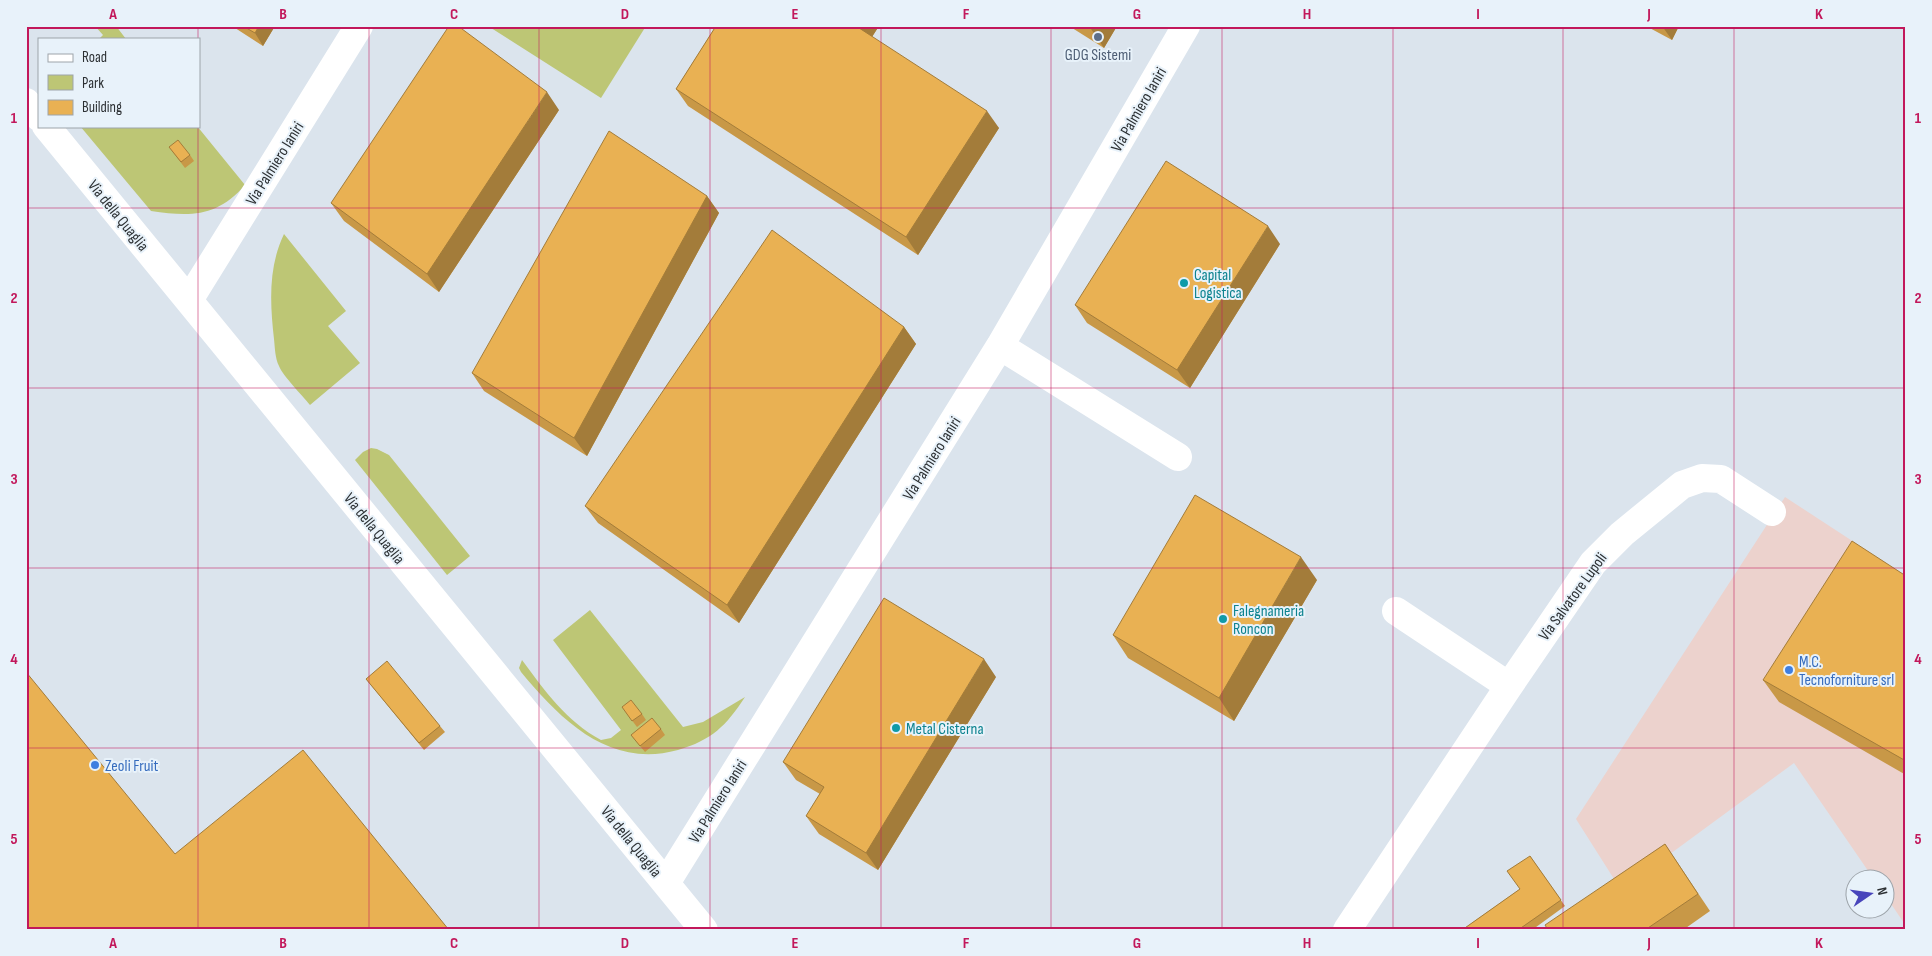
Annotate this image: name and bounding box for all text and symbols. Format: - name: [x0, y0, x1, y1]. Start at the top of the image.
- text: A: [108, 5, 117, 24]
- text: B: [279, 5, 287, 24]
- text: C: [450, 5, 458, 24]
- text: D: [621, 5, 629, 24]
- text: E: [792, 5, 799, 24]
- text: F: [963, 5, 970, 24]
- text: G: [1133, 5, 1141, 24]
- text: H: [1303, 5, 1311, 24]
- text: I: [1476, 5, 1480, 24]
- text: J: [1646, 5, 1651, 24]
- text: K: [1815, 5, 1823, 24]
- marker: GDG Sistemi: [1092, 31, 1104, 43]
- legend: [38, 38, 200, 128]
- place label: GDG Sistemi: [1065, 46, 1131, 65]
- text: Road: [82, 48, 107, 67]
- street label: Via Palmiero Ianiri: [1107, 64, 1171, 155]
- text: Park: [82, 74, 104, 93]
- text: Building: [82, 98, 122, 117]
- text: 1: [11, 109, 18, 128]
- text: 1: [1915, 109, 1922, 128]
- street label: Via Palmiero Ianiri: [242, 119, 308, 209]
- street label: Via della Quaglia: [83, 176, 152, 255]
- place label: Capital Logistica: [1194, 266, 1242, 303]
- marker: Capital Logistica: [1178, 277, 1190, 289]
- text: 2: [10, 289, 18, 308]
- text: 2: [1914, 289, 1922, 308]
- street label: Via Palmiero Ianiri: [899, 414, 965, 504]
- text: 3: [10, 470, 18, 489]
- text: 3: [1914, 470, 1922, 489]
- street label: Via della Quaglia: [339, 489, 408, 568]
- street label: Via Salvatore Lupoli: [1535, 549, 1611, 644]
- place label: Falegnameria Roncon: [1233, 602, 1304, 639]
- marker: Falegnameria Roncon: [1217, 613, 1229, 625]
- text: 4: [10, 650, 18, 669]
- text: 4: [1914, 650, 1922, 669]
- place label: M.C. Tecnoforniture srl: [1799, 653, 1894, 690]
- marker: M.C. Tecnoforniture srl: [1783, 664, 1795, 676]
- place label: Metal Cisterna: [906, 720, 984, 739]
- marker: Metal Cisterna: [890, 722, 902, 734]
- place label: Zeoli Fruit: [105, 757, 159, 776]
- street label: Via Palmiero Ianiri: [685, 757, 751, 847]
- marker: Zeoli Fruit: [89, 759, 101, 771]
- street label: Via della Quaglia: [596, 802, 665, 881]
- text: 5: [10, 830, 18, 849]
- text: 5: [1914, 830, 1922, 849]
- north arrow: [1844, 868, 1894, 918]
- text: N: [1873, 886, 1891, 897]
- text: A: [108, 934, 117, 953]
- text: B: [279, 934, 287, 953]
- text: C: [450, 934, 458, 953]
- text: D: [621, 934, 629, 953]
- text: E: [792, 934, 799, 953]
- text: F: [963, 934, 970, 953]
- text: G: [1133, 934, 1141, 953]
- text: H: [1303, 934, 1311, 953]
- text: I: [1476, 934, 1480, 953]
- text: J: [1646, 934, 1651, 953]
- text: K: [1815, 934, 1823, 953]

